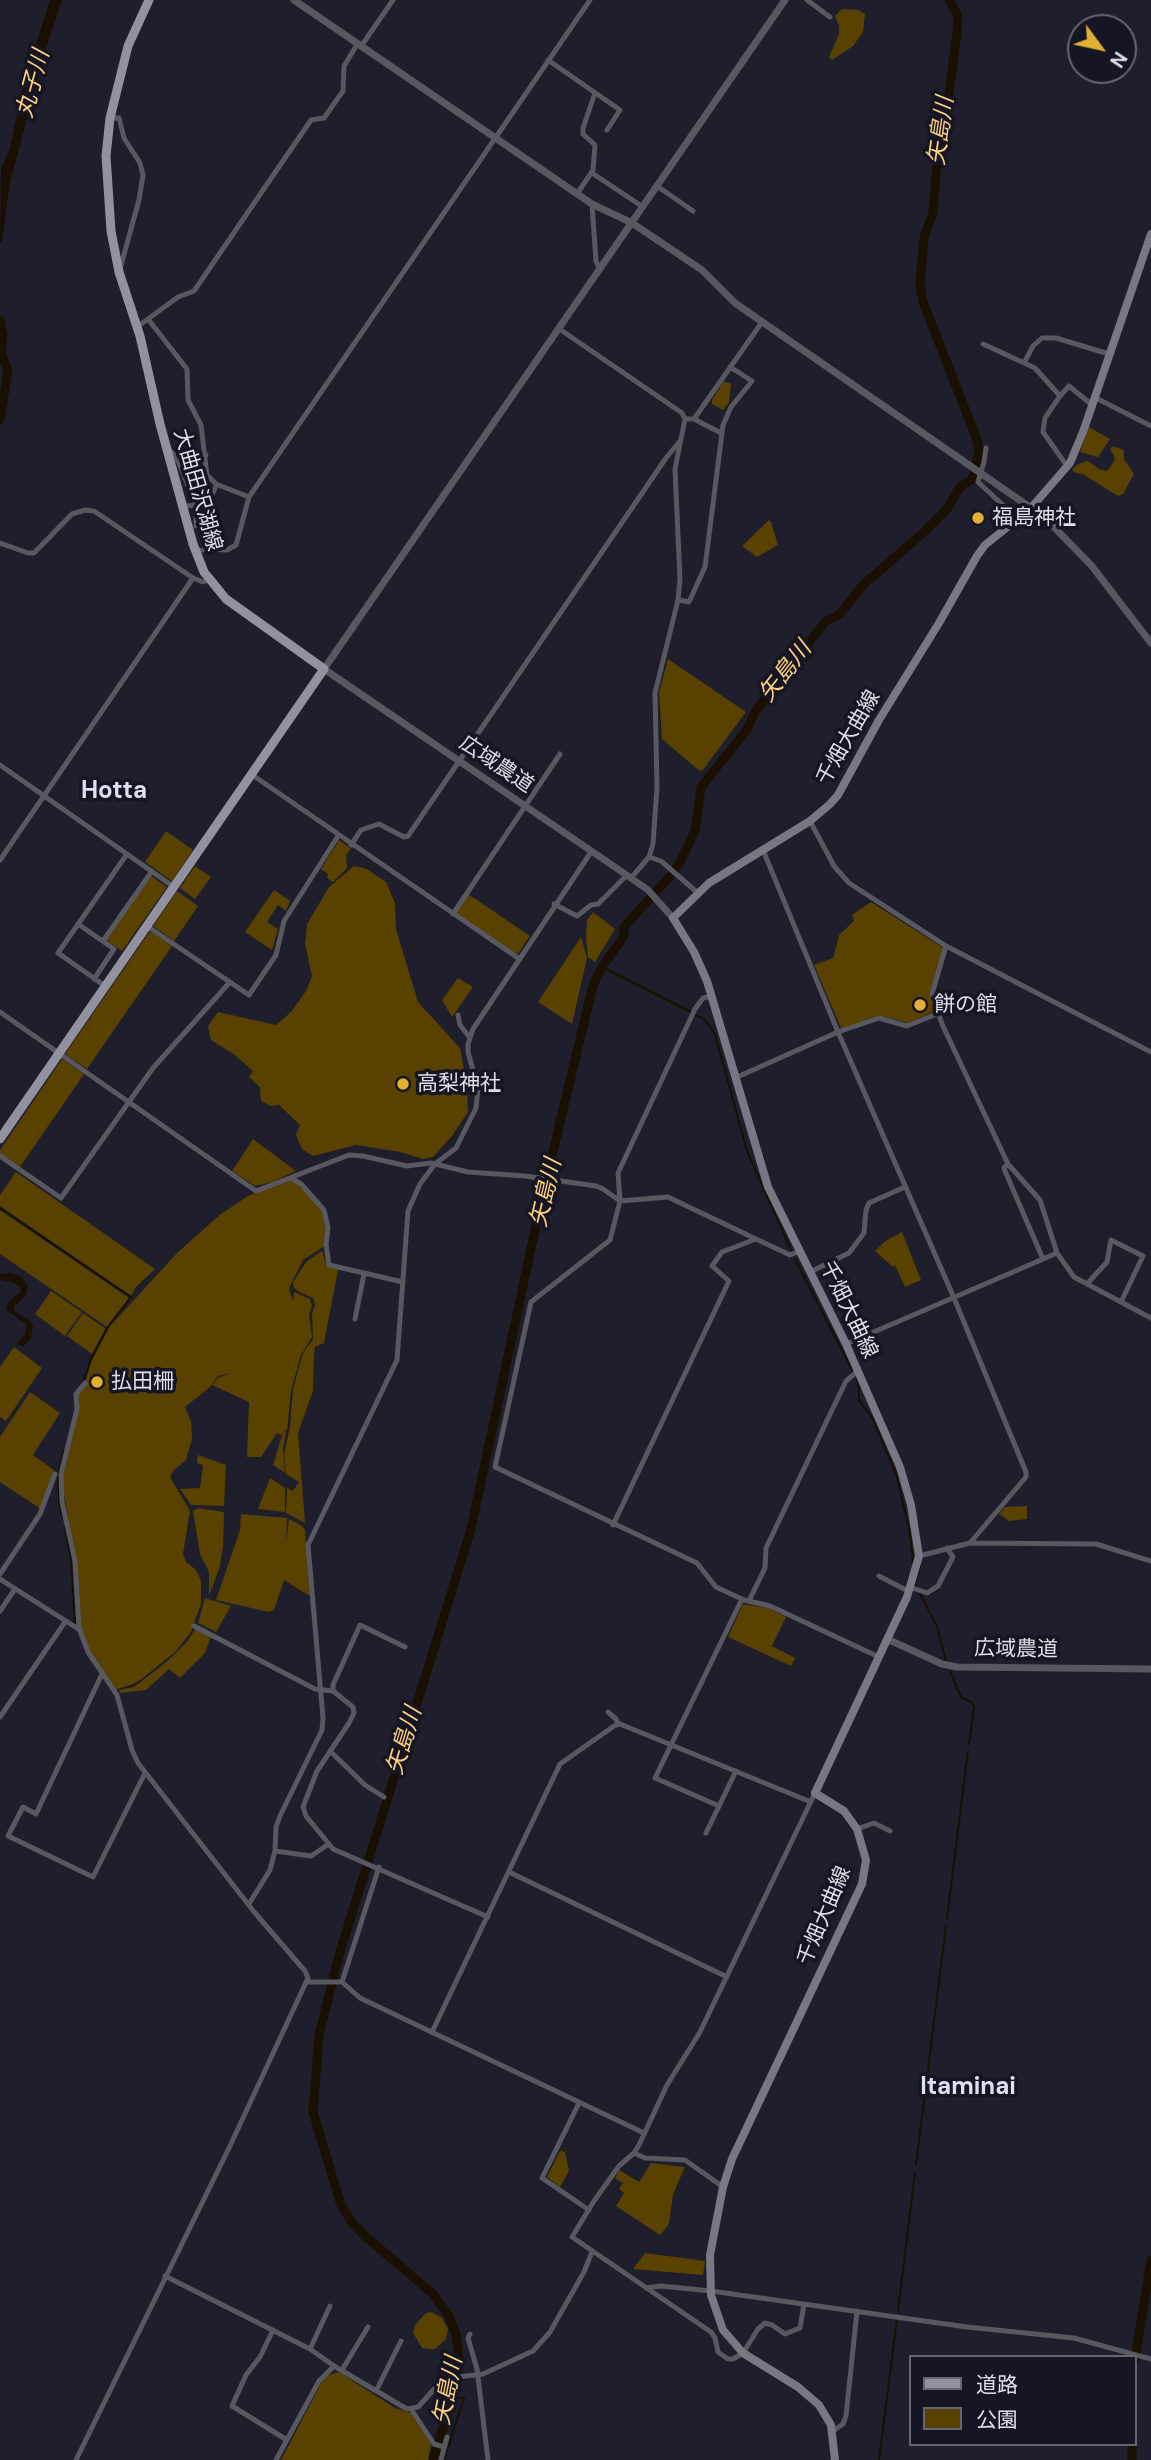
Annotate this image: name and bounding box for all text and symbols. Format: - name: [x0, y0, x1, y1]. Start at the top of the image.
- north arrow: [1067, 14, 1137, 84]
- water label: 丸子川: [12, 47, 56, 121]
- text: N: [1104, 47, 1133, 72]
- water label: 矢島川: [924, 95, 960, 167]
- street label: 大曲田沢湖線: [168, 426, 226, 554]
- place label: 福島神社: [992, 505, 1076, 531]
- marker: 福島神社: [970, 510, 986, 526]
- water label: 矢島川: [754, 636, 818, 708]
- street label: 千畑大曲線: [812, 686, 886, 790]
- street label: 広域農道: [454, 731, 538, 799]
- district label: Hotta: [81, 778, 147, 806]
- place label: 餅の館: [934, 992, 997, 1018]
- marker: 餅の館: [912, 997, 928, 1013]
- place label: 高梨神社: [417, 1071, 501, 1097]
- marker: 高梨神社: [395, 1076, 411, 1092]
- water label: 矢島川: [526, 1156, 568, 1230]
- street label: 千畑大曲線: [814, 1257, 882, 1363]
- place label: 払田柵: [111, 1369, 174, 1395]
- marker: 払田柵: [89, 1374, 105, 1390]
- street label: 広域農道: [974, 1637, 1058, 1663]
- water label: 矢島川: [382, 1704, 428, 1778]
- street label: 千畑大曲線: [793, 1863, 857, 1969]
- district label: Itaminai: [920, 2074, 1016, 2102]
- water label: 矢島川: [429, 2355, 469, 2427]
- legend: [909, 2355, 1137, 2446]
- text: 道路: [976, 2371, 1018, 2399]
- text: 公園: [976, 2406, 1018, 2434]

